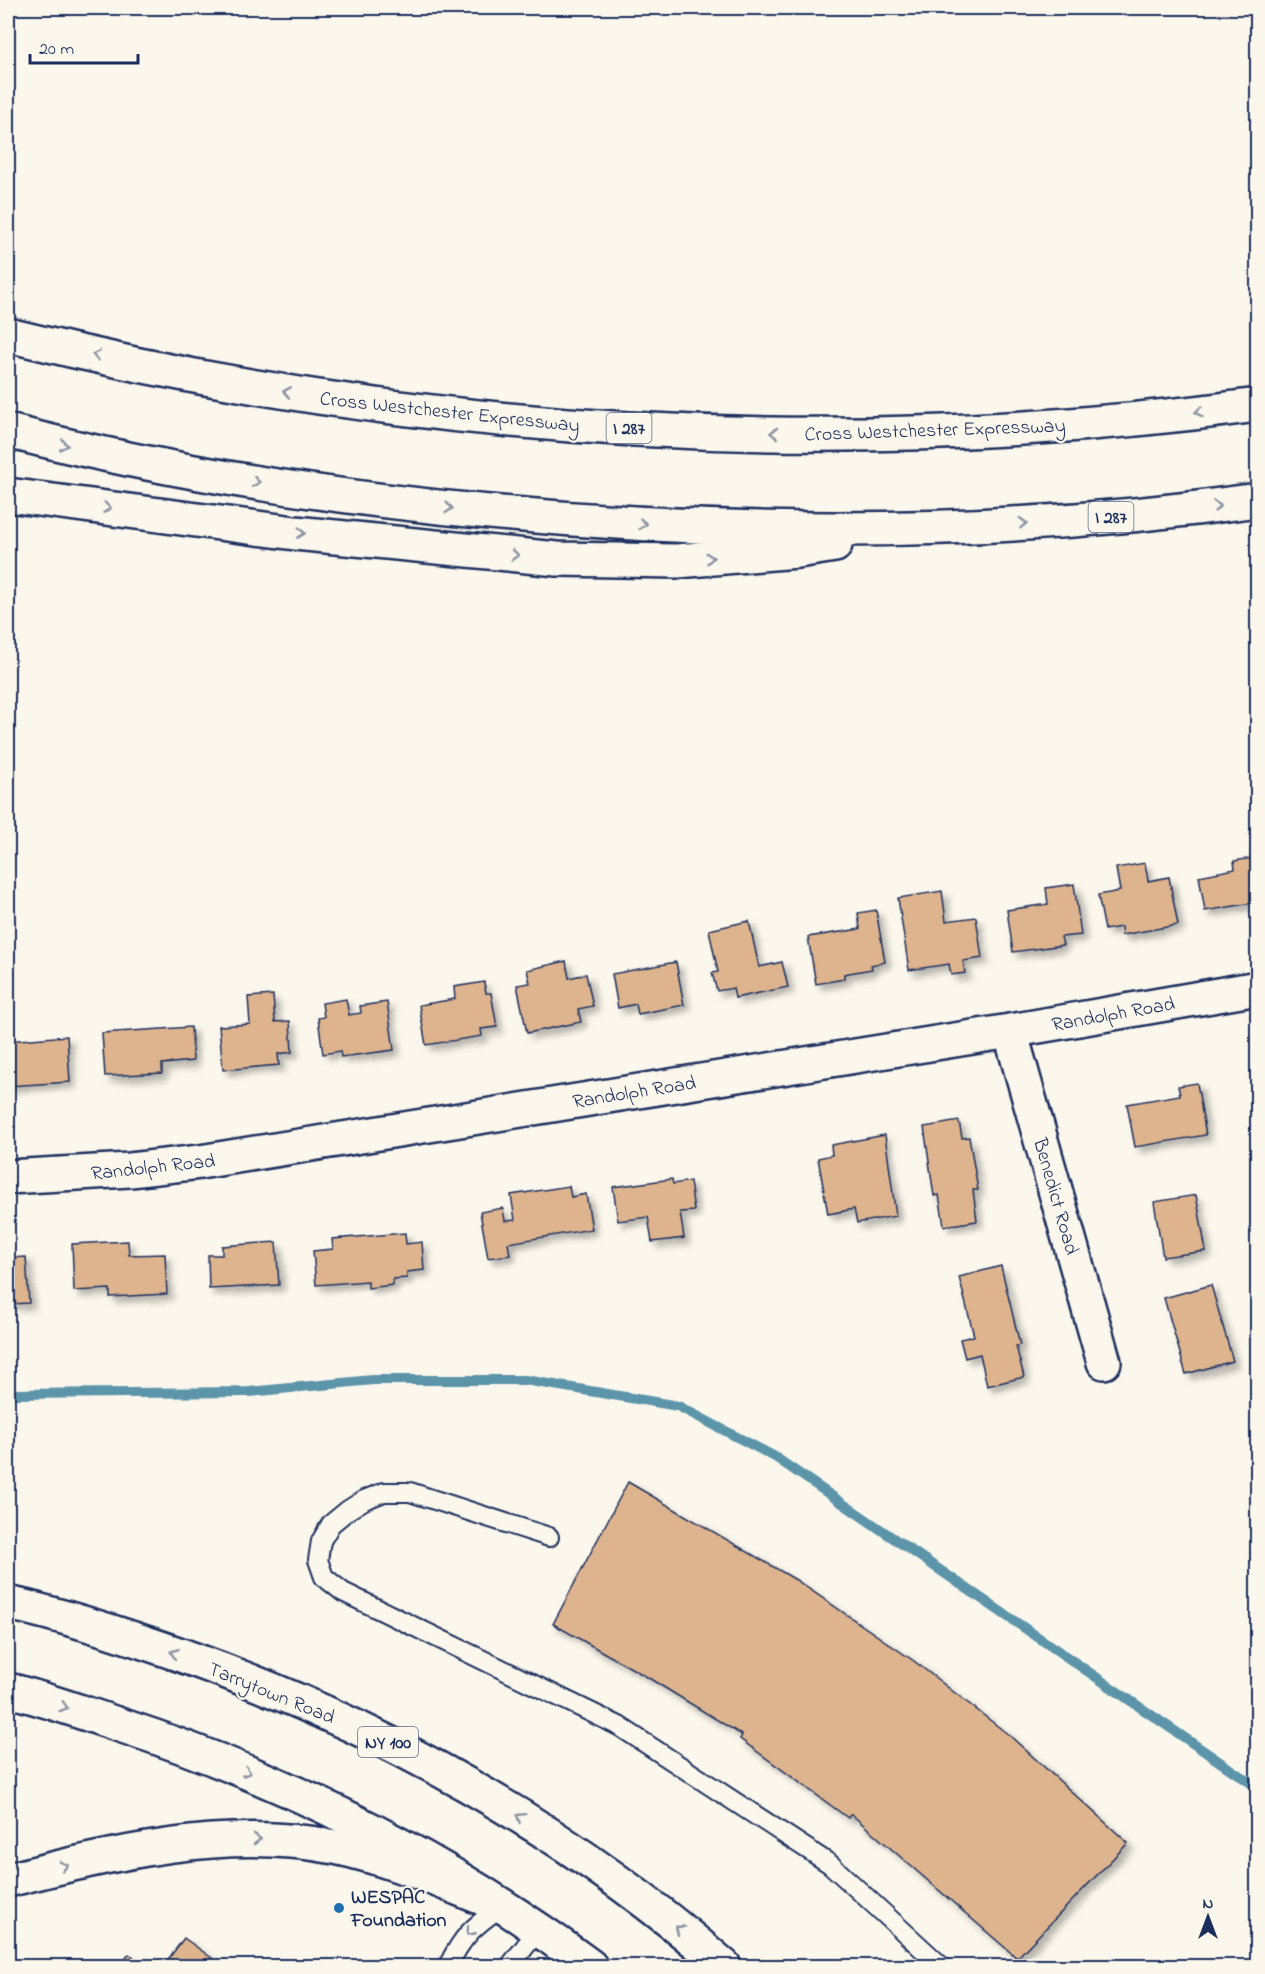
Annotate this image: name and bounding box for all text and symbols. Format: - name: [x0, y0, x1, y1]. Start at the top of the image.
- scale bar: [30, 27, 138, 65]
- text: 20 m: [39, 37, 74, 63]
- one-way arrow: [91, 350, 101, 363]
- street label: Cross Westchester Expressway: [318, 385, 581, 442]
- one-way arrow: [283, 386, 293, 399]
- one-way arrow: [1195, 405, 1204, 418]
- street label: Cross Westchester Expressway: [804, 412, 1066, 451]
- road number: I 287: [606, 413, 652, 443]
- one-way arrow: [770, 427, 779, 439]
- one-way arrow: [59, 438, 69, 451]
- one-way arrow: [251, 476, 260, 488]
- one-way arrow: [1212, 500, 1221, 513]
- one-way arrow: [103, 501, 112, 514]
- one-way arrow: [444, 501, 454, 514]
- road number: I 287: [1088, 502, 1134, 532]
- one-way arrow: [1018, 516, 1027, 529]
- one-way arrow: [639, 517, 648, 530]
- one-way arrow: [296, 526, 305, 539]
- one-way arrow: [511, 548, 520, 561]
- one-way arrow: [706, 552, 715, 565]
- street label: Randolph Road: [1050, 990, 1177, 1041]
- street label: Randolph Road: [571, 1069, 698, 1118]
- street label: Benedict Road: [1024, 1134, 1085, 1258]
- street label: Randolph Road: [90, 1148, 217, 1189]
- one-way arrow: [169, 1647, 180, 1660]
- street label: Tarrytown Road: [203, 1656, 339, 1733]
- one-way arrow: [58, 1699, 69, 1712]
- road number: NY 100: [358, 1727, 418, 1757]
- one-way arrow: [241, 1765, 252, 1777]
- one-way arrow: [516, 1812, 526, 1824]
- one-way arrow: [252, 1833, 261, 1845]
- one-way arrow: [59, 1860, 69, 1873]
- place label: WESPAC Foundation: [350, 1884, 447, 1936]
- north arrow: [1178, 1887, 1238, 1947]
- text: N: [1203, 1892, 1214, 1916]
- marker: WESPAC Foundation: [332, 1901, 346, 1915]
- one-way arrow: [466, 1925, 477, 1936]
- one-way arrow: [675, 1926, 686, 1937]

